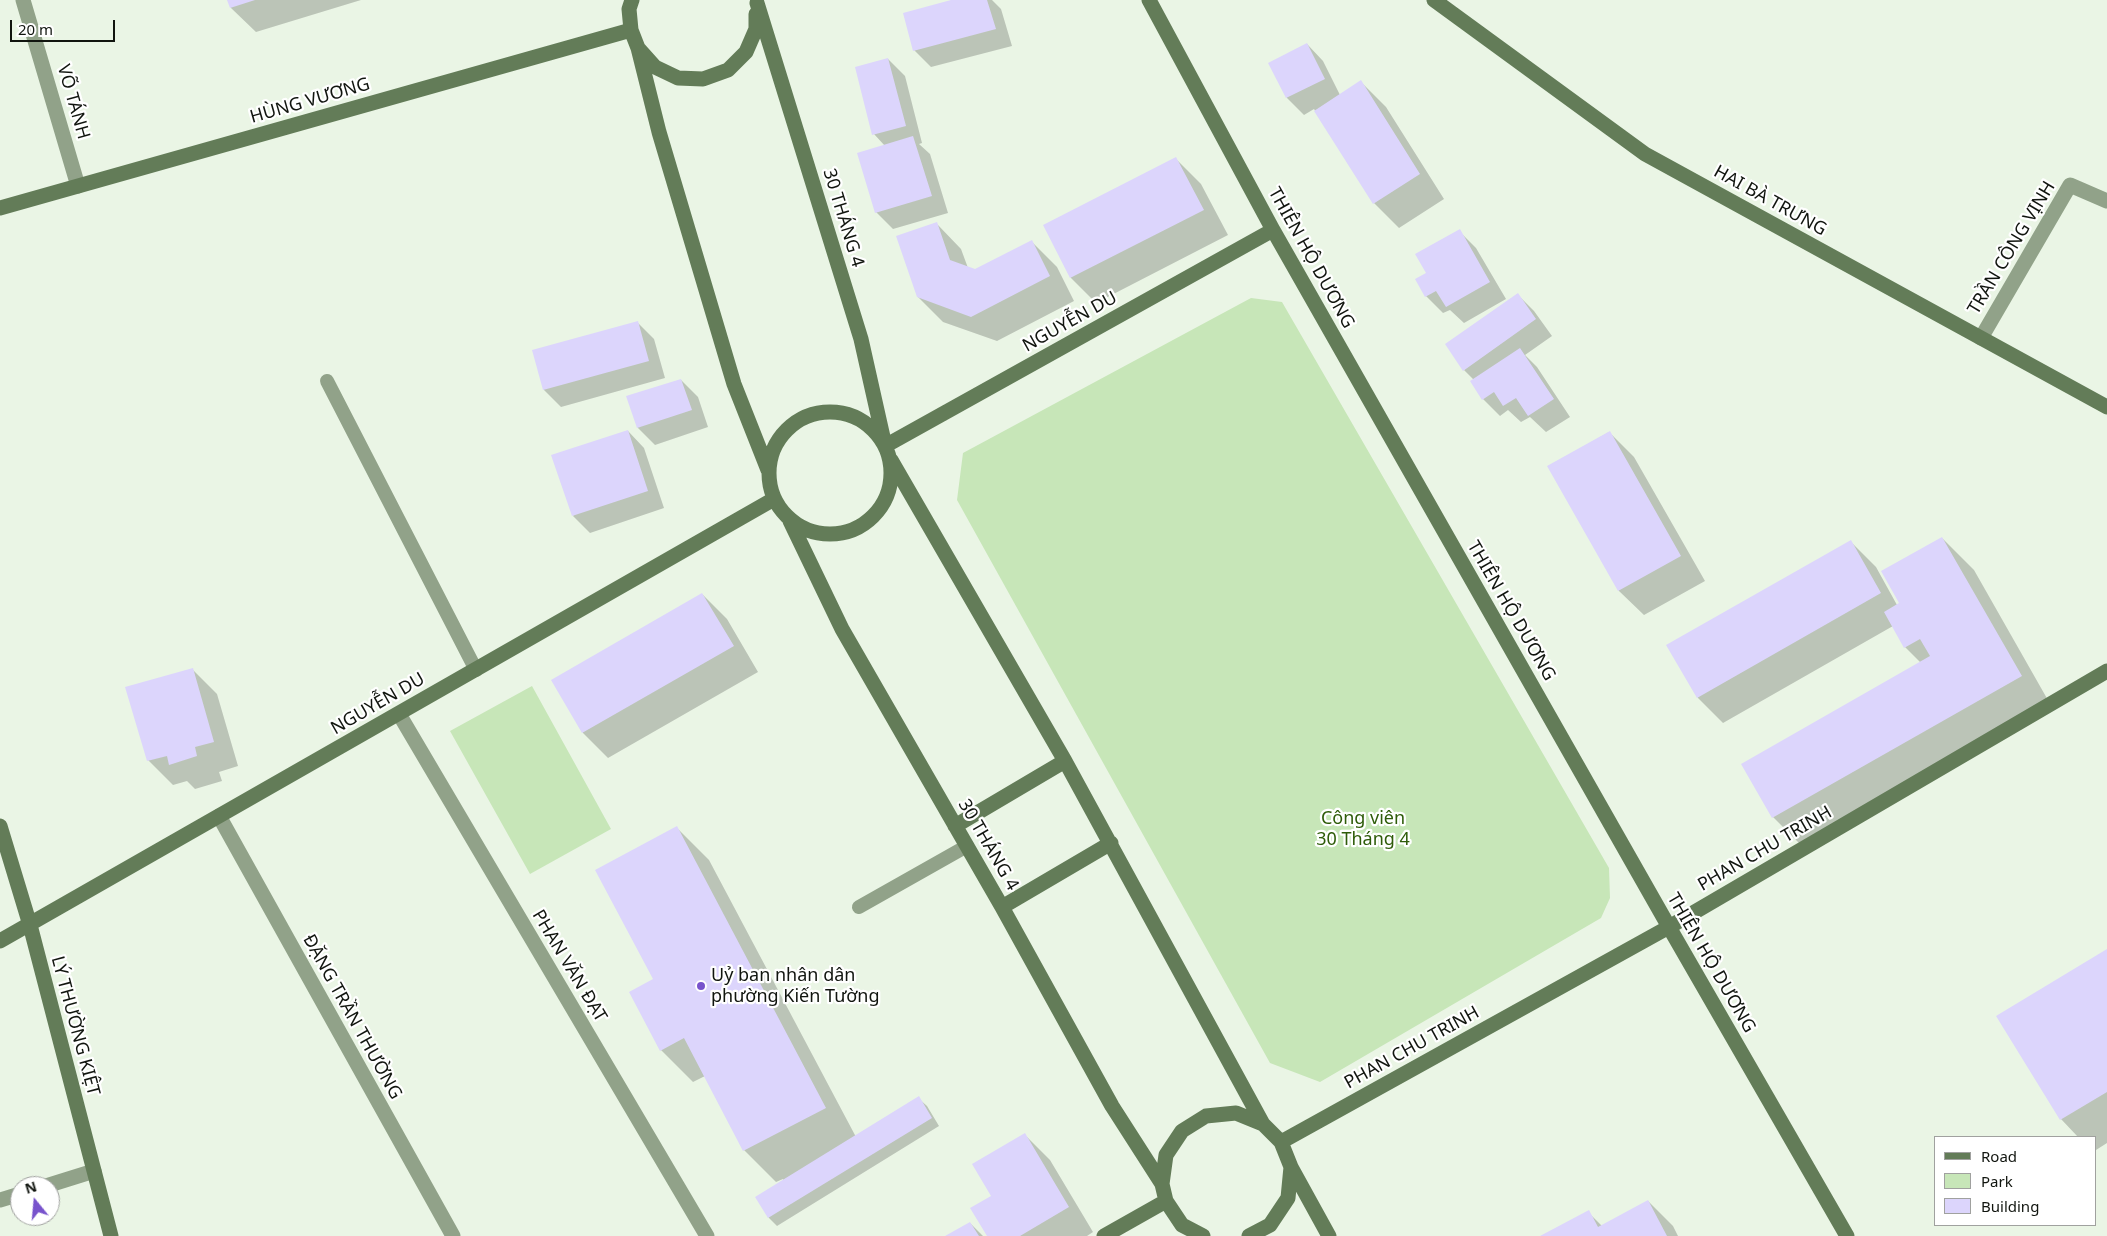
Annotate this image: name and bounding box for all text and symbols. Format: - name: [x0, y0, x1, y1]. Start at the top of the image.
- scale bar: [12, 10, 118, 42]
- text: 20 m: [18, 19, 53, 39]
- street label: VÕ TÁNH: [52, 62, 94, 142]
- street label: HÙNG VƯƠNG: [248, 74, 372, 128]
- street label: HAI BÀ TRƯNG: [1710, 161, 1830, 241]
- street label: 30 THÁNG 4: [818, 166, 868, 270]
- street label: TRẦN CÔNG VỊNH: [1964, 177, 2060, 319]
- street label: THIÊN HỘ DƯƠNG: [1263, 184, 1359, 332]
- street label: NGUYỄN DU: [1019, 287, 1121, 357]
- street label: THIÊN HỘ DƯƠNG: [1462, 537, 1560, 685]
- street label: NGUYỄN DU: [327, 668, 429, 740]
- street label: 30 THÁNG 4: [953, 795, 1023, 895]
- street label: PHAN CHU TRINH: [1694, 802, 1836, 896]
- park label: Công viên 30 Tháng 4: [1316, 808, 1410, 851]
- street label: THIÊN HỘ DƯƠNG: [1662, 889, 1760, 1037]
- street label: PHAN VĂN ĐẠT: [527, 906, 611, 1026]
- street label: ĐẶNG TRẦN THƯỜNG: [298, 931, 406, 1103]
- street label: LÝ THƯỜNG KIỆT: [46, 954, 104, 1098]
- place label: Uỷ ban nhân dân phường Kiến Tường: [711, 965, 880, 1008]
- marker: Uỷ ban nhân dân phường Kiến Tường: [695, 980, 707, 992]
- street label: PHAN CHU TRINH: [1341, 1002, 1483, 1094]
- legend: [1934, 1136, 2097, 1226]
- text: Road: [1981, 1146, 2017, 1166]
- text: Park: [1981, 1171, 2013, 1191]
- north arrow: [10, 1176, 60, 1226]
- text: N: [23, 1176, 39, 1198]
- text: Building: [1981, 1196, 2039, 1216]

